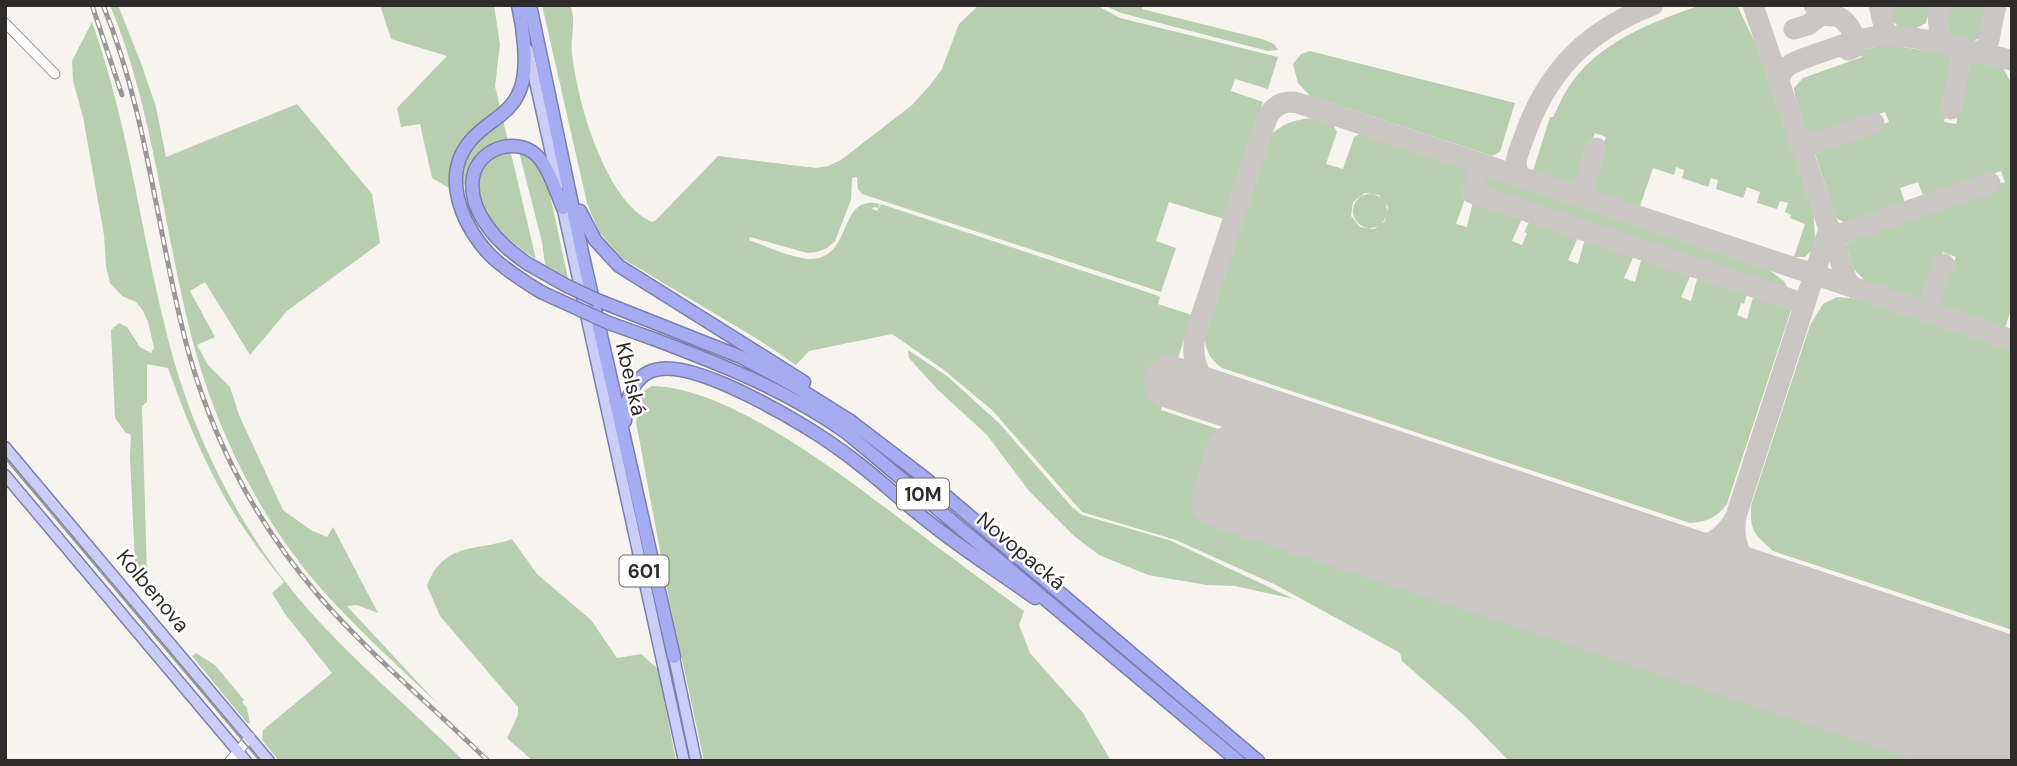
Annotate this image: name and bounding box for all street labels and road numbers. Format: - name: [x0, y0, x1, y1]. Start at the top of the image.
- street label: Kbelská: [609, 340, 653, 418]
- road number: 10M: [897, 478, 949, 509]
- street label: Novopacká: [971, 506, 1071, 596]
- street label: Kolbenova: [110, 544, 196, 638]
- road number: 601: [620, 556, 668, 586]

